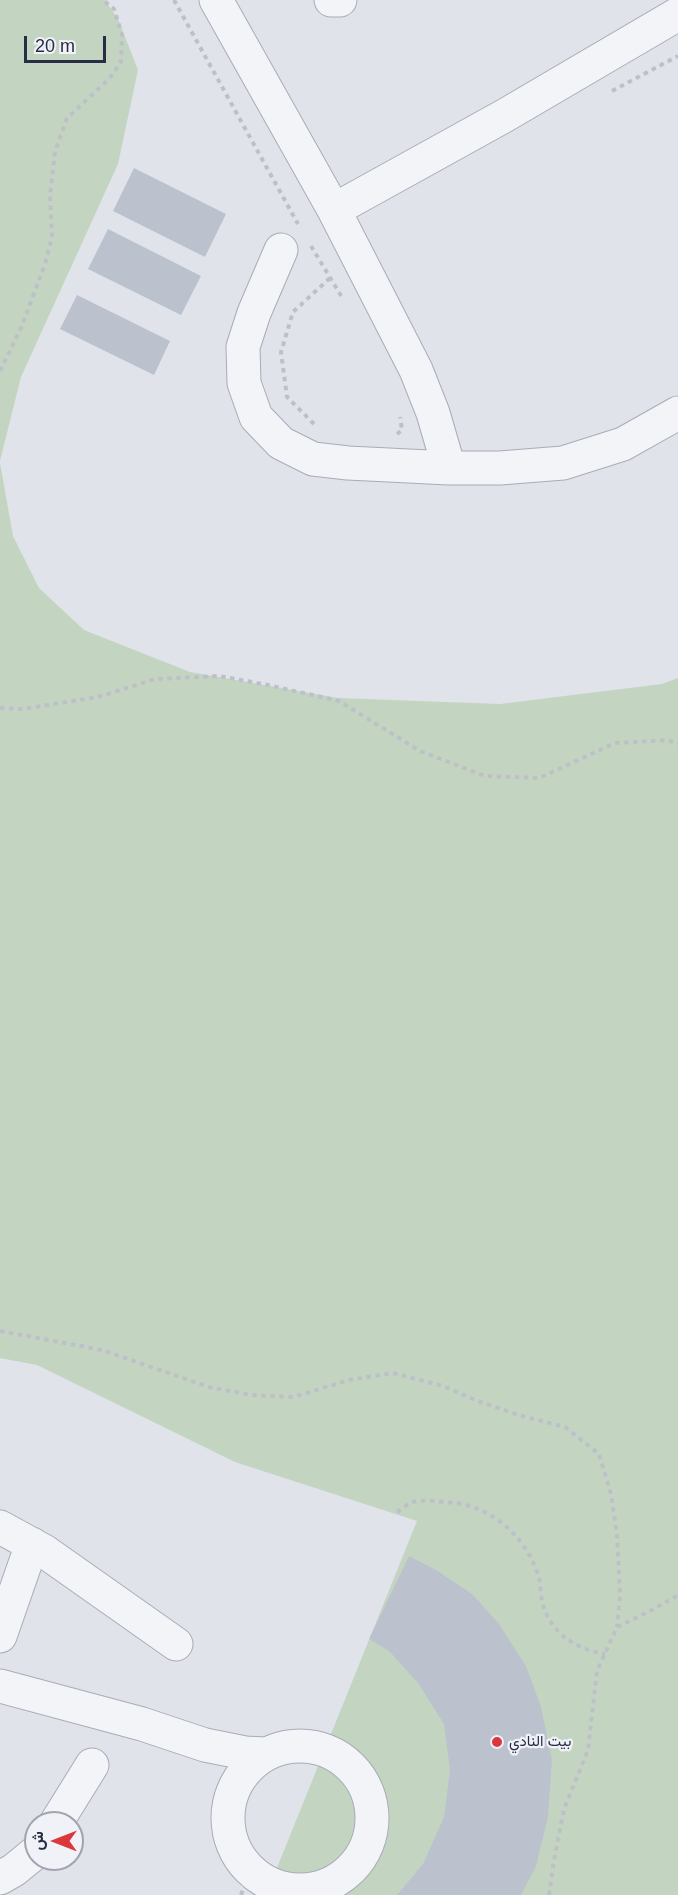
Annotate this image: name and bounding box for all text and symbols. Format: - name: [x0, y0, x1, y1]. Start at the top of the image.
- scale bar: [27, 24, 110, 62]
- text: 20 m: [35, 36, 75, 56]
- place label: بيت النادي: [509, 1733, 572, 1751]
- marker: بيت النادي: [490, 1735, 504, 1749]
- north arrow: [24, 1811, 84, 1871]
- text: ش: [29, 1831, 46, 1851]

